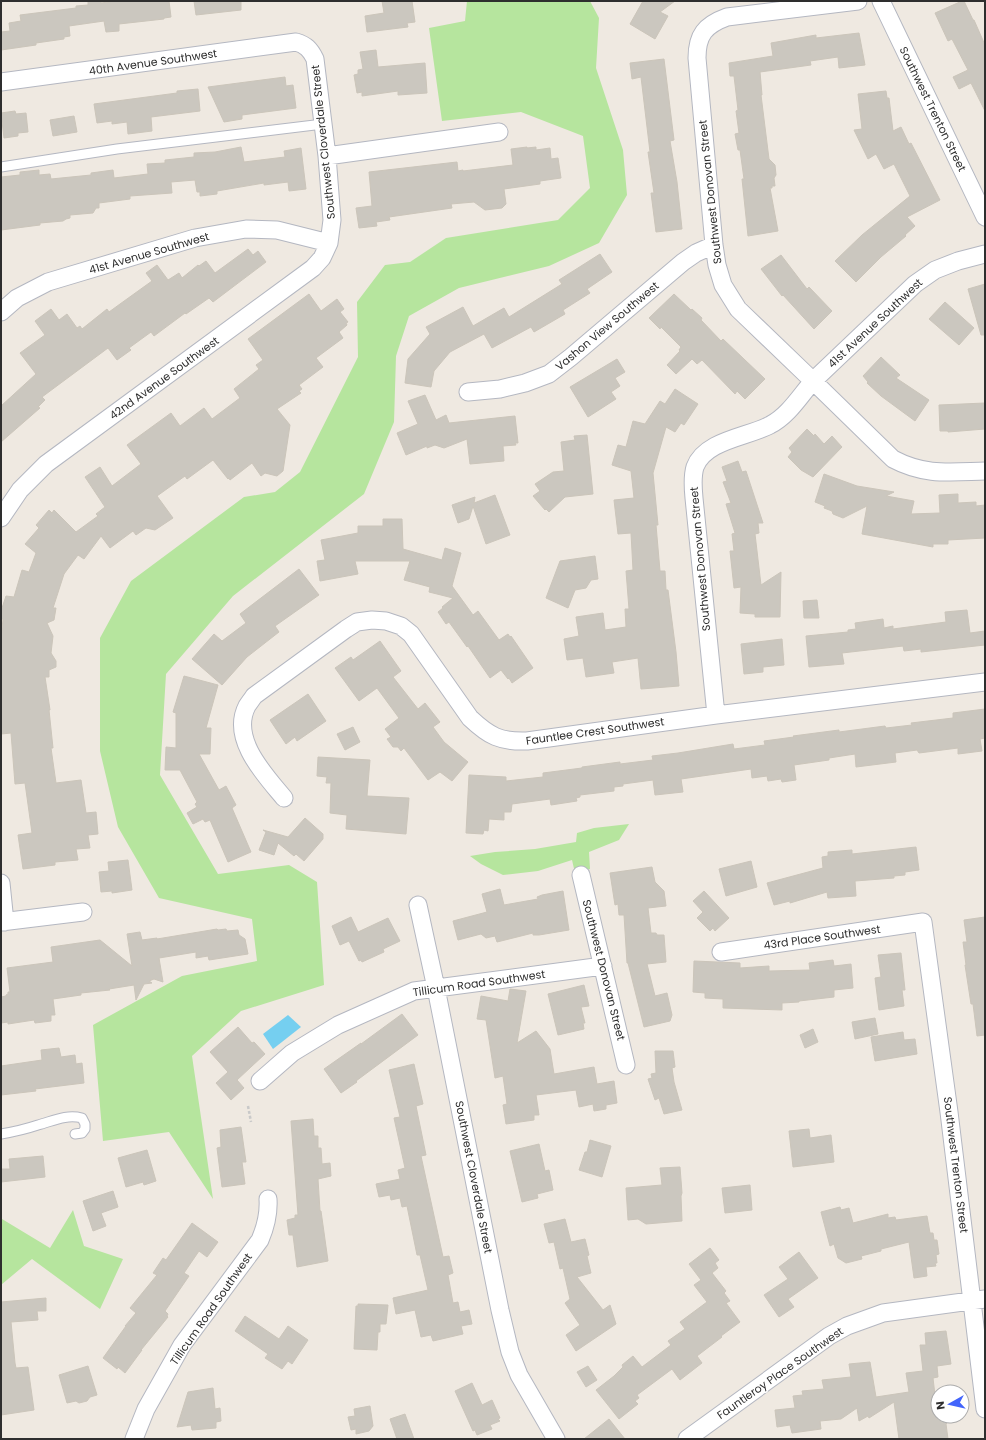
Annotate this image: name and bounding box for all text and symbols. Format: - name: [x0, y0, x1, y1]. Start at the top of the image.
- street label: Southwest Trenton Street: [896, 44, 970, 174]
- street label: 40th Avenue Southwest: [88, 45, 218, 79]
- street label: Southwest Cloverdale Street: [307, 64, 339, 220]
- street label: Southwest Donovan Street: [694, 119, 726, 265]
- street label: 41st Avenue Southwest: [87, 228, 211, 278]
- street label: 41st Avenue Southwest: [824, 275, 926, 371]
- street label: Vashon View Southwest: [552, 278, 662, 374]
- street label: 42nd Avenue Southwest: [106, 333, 222, 423]
- street label: Southwest Donovan Street: [686, 486, 714, 632]
- street label: Fauntlee Crest Southwest: [525, 713, 665, 749]
- street label: Southwest Donovan Street: [579, 898, 629, 1042]
- street label: 43rd Place Southwest: [762, 921, 882, 953]
- street label: Tillicum Road Southwest: [412, 966, 546, 1000]
- street label: Southwest Trenton Street: [940, 1096, 972, 1234]
- street label: Southwest Cloverdale Street: [451, 1099, 497, 1255]
- street label: Tillicum Road Southwest: [166, 1250, 256, 1368]
- street label: Fauntleroy Place Southwest: [714, 1323, 846, 1423]
- north arrow: [930, 1384, 970, 1424]
- text: N: [932, 1400, 949, 1411]

